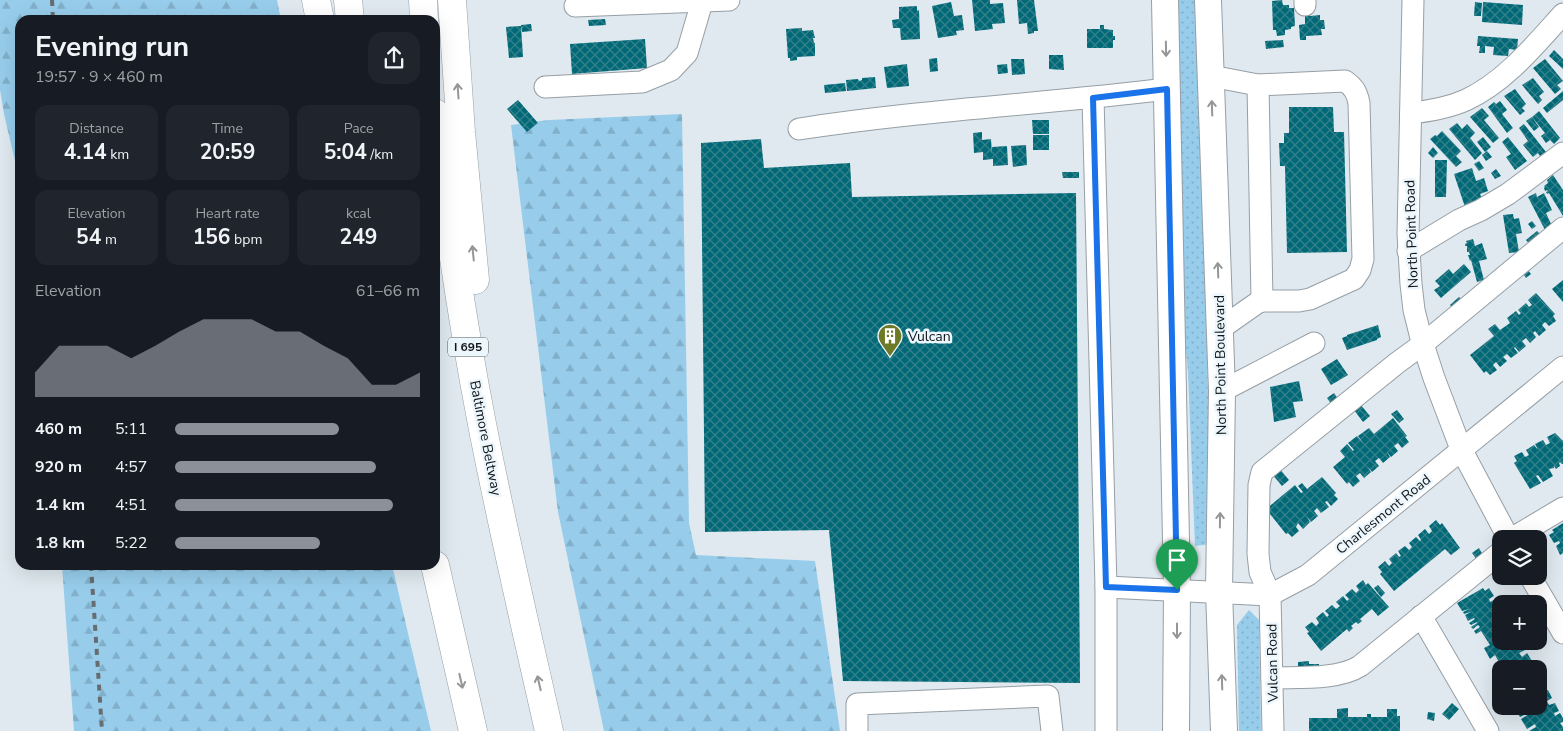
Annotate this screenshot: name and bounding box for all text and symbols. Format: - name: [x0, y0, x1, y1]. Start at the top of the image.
- text: Evening run: [35, 28, 189, 66]
- button: share: [368, 32, 420, 84]
- one-way arrow: [1161, 40, 1171, 56]
- text: 19:57 · 9 × 460 m: [35, 66, 163, 88]
- one-way arrow: [453, 84, 463, 100]
- one-way arrow: [1207, 100, 1217, 116]
- text: Distance: [69, 119, 124, 138]
- text: Time: [212, 119, 243, 138]
- text: Pace: [344, 119, 373, 138]
- text: 4.14: [64, 138, 107, 166]
- text: 20:59: [200, 138, 255, 166]
- text: 5:04: [324, 138, 367, 166]
- text: km: [107, 145, 129, 164]
- text: /km: [367, 145, 393, 164]
- street label: North Point Road: [1400, 179, 1423, 289]
- text: Elevation: [68, 204, 125, 223]
- text: Heart rate: [195, 204, 260, 223]
- text: kcal: [346, 204, 371, 223]
- text: 54: [76, 223, 101, 251]
- text: 156: [193, 223, 230, 251]
- text: 249: [340, 223, 377, 251]
- text: m: [101, 230, 117, 249]
- text: bpm: [230, 230, 262, 249]
- one-way arrow: [468, 246, 477, 262]
- one-way arrow: [1213, 262, 1222, 278]
- text: Elevation: [35, 280, 101, 302]
- text: 61–66 m: [356, 280, 420, 302]
- street label: North Point Boulevard: [1210, 295, 1231, 435]
- building icon: Vulcan: [877, 323, 903, 357]
- place label: Vulcan: [907, 327, 951, 346]
- road number: I 695: [448, 338, 488, 357]
- street label: Baltimore Beltway: [465, 379, 506, 498]
- text: 460 m: [35, 418, 82, 440]
- text: 5:11: [115, 418, 147, 440]
- text: 920 m: [35, 456, 82, 478]
- text: 4:57: [115, 456, 147, 478]
- street label: Charlesmont Road: [1332, 470, 1435, 559]
- text: 1.4 km: [35, 494, 85, 516]
- text: 4:51: [115, 494, 147, 516]
- one-way arrow: [1215, 512, 1225, 528]
- map controls: [1492, 530, 1547, 715]
- button: layers: [1492, 530, 1547, 585]
- text: 1.8 km: [35, 532, 85, 554]
- text: 5:22: [115, 532, 147, 554]
- pin: [1156, 539, 1198, 590]
- icon: arrive: [1163, 546, 1191, 574]
- button: +: [1492, 595, 1547, 650]
- one-way arrow: [1172, 622, 1182, 639]
- street label: Vulcan Road: [1262, 623, 1283, 704]
- button: −: [1492, 660, 1547, 715]
- one-way arrow: [457, 672, 466, 688]
- one-way arrow: [1218, 675, 1227, 691]
- one-way arrow: [533, 676, 543, 692]

